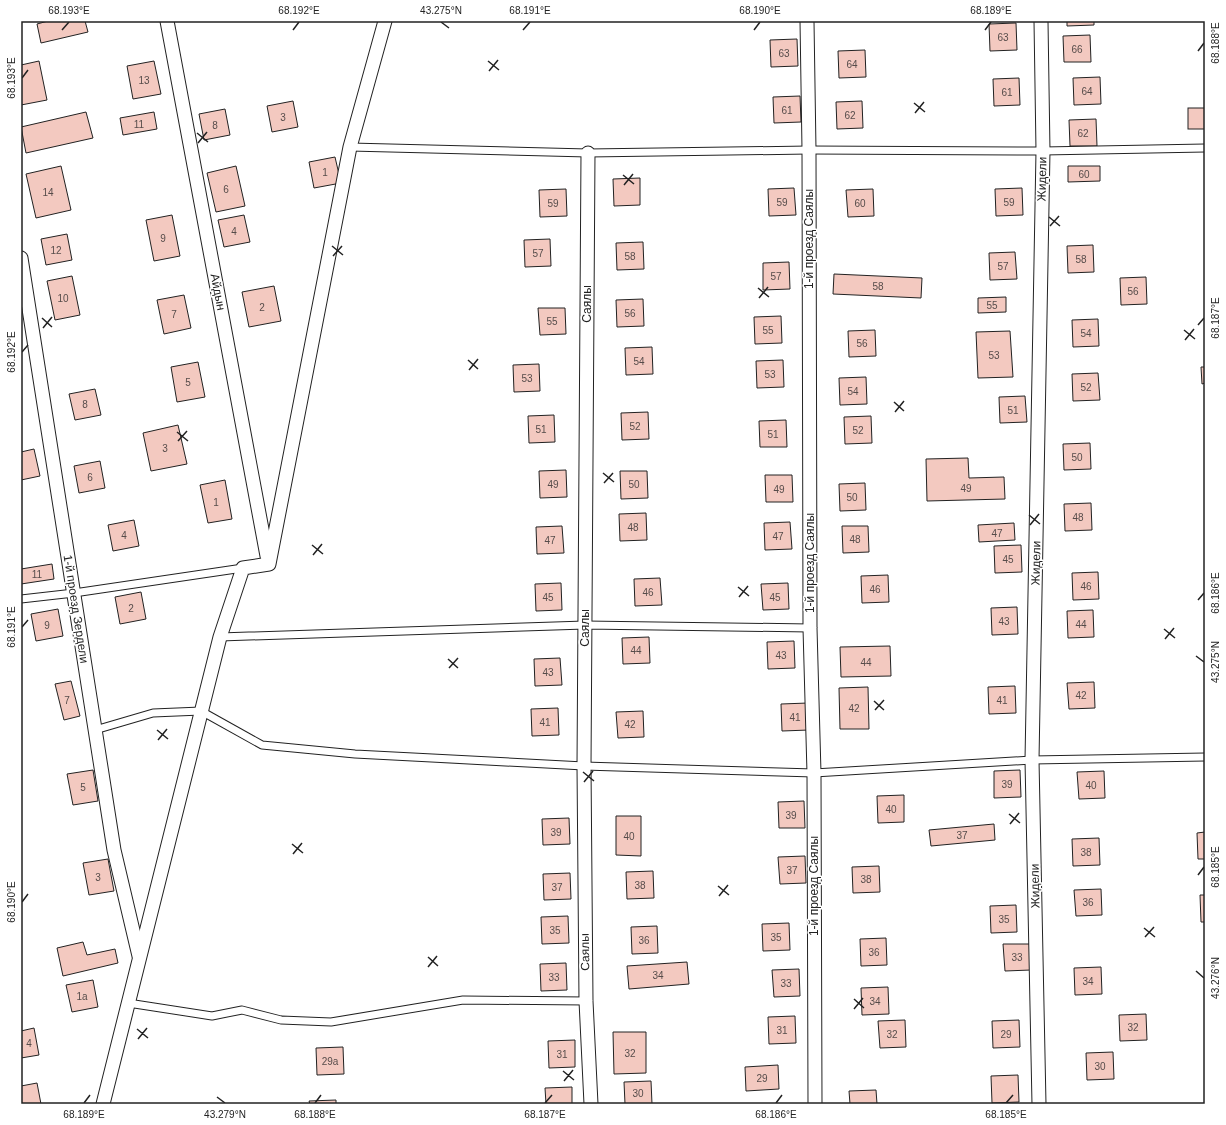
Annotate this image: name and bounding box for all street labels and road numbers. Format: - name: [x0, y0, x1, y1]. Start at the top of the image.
- street label: Жидели: [1035, 156, 1049, 202]
- street label: 1-й проезд Саялы: [802, 189, 816, 289]
- street label: Айдын: [208, 273, 228, 311]
- street label: Саялы: [580, 285, 594, 323]
- street label: 1-й проезд Саялы: [803, 513, 817, 613]
- street label: Жидели: [1029, 540, 1043, 586]
- street label: 1-й проезд Зердели: [60, 554, 92, 664]
- street label: Саялы: [578, 609, 592, 647]
- street label: 1-й проезд Саялы: [807, 836, 821, 936]
- street label: Жидели: [1028, 863, 1042, 909]
- street label: Саялы: [578, 933, 592, 971]

